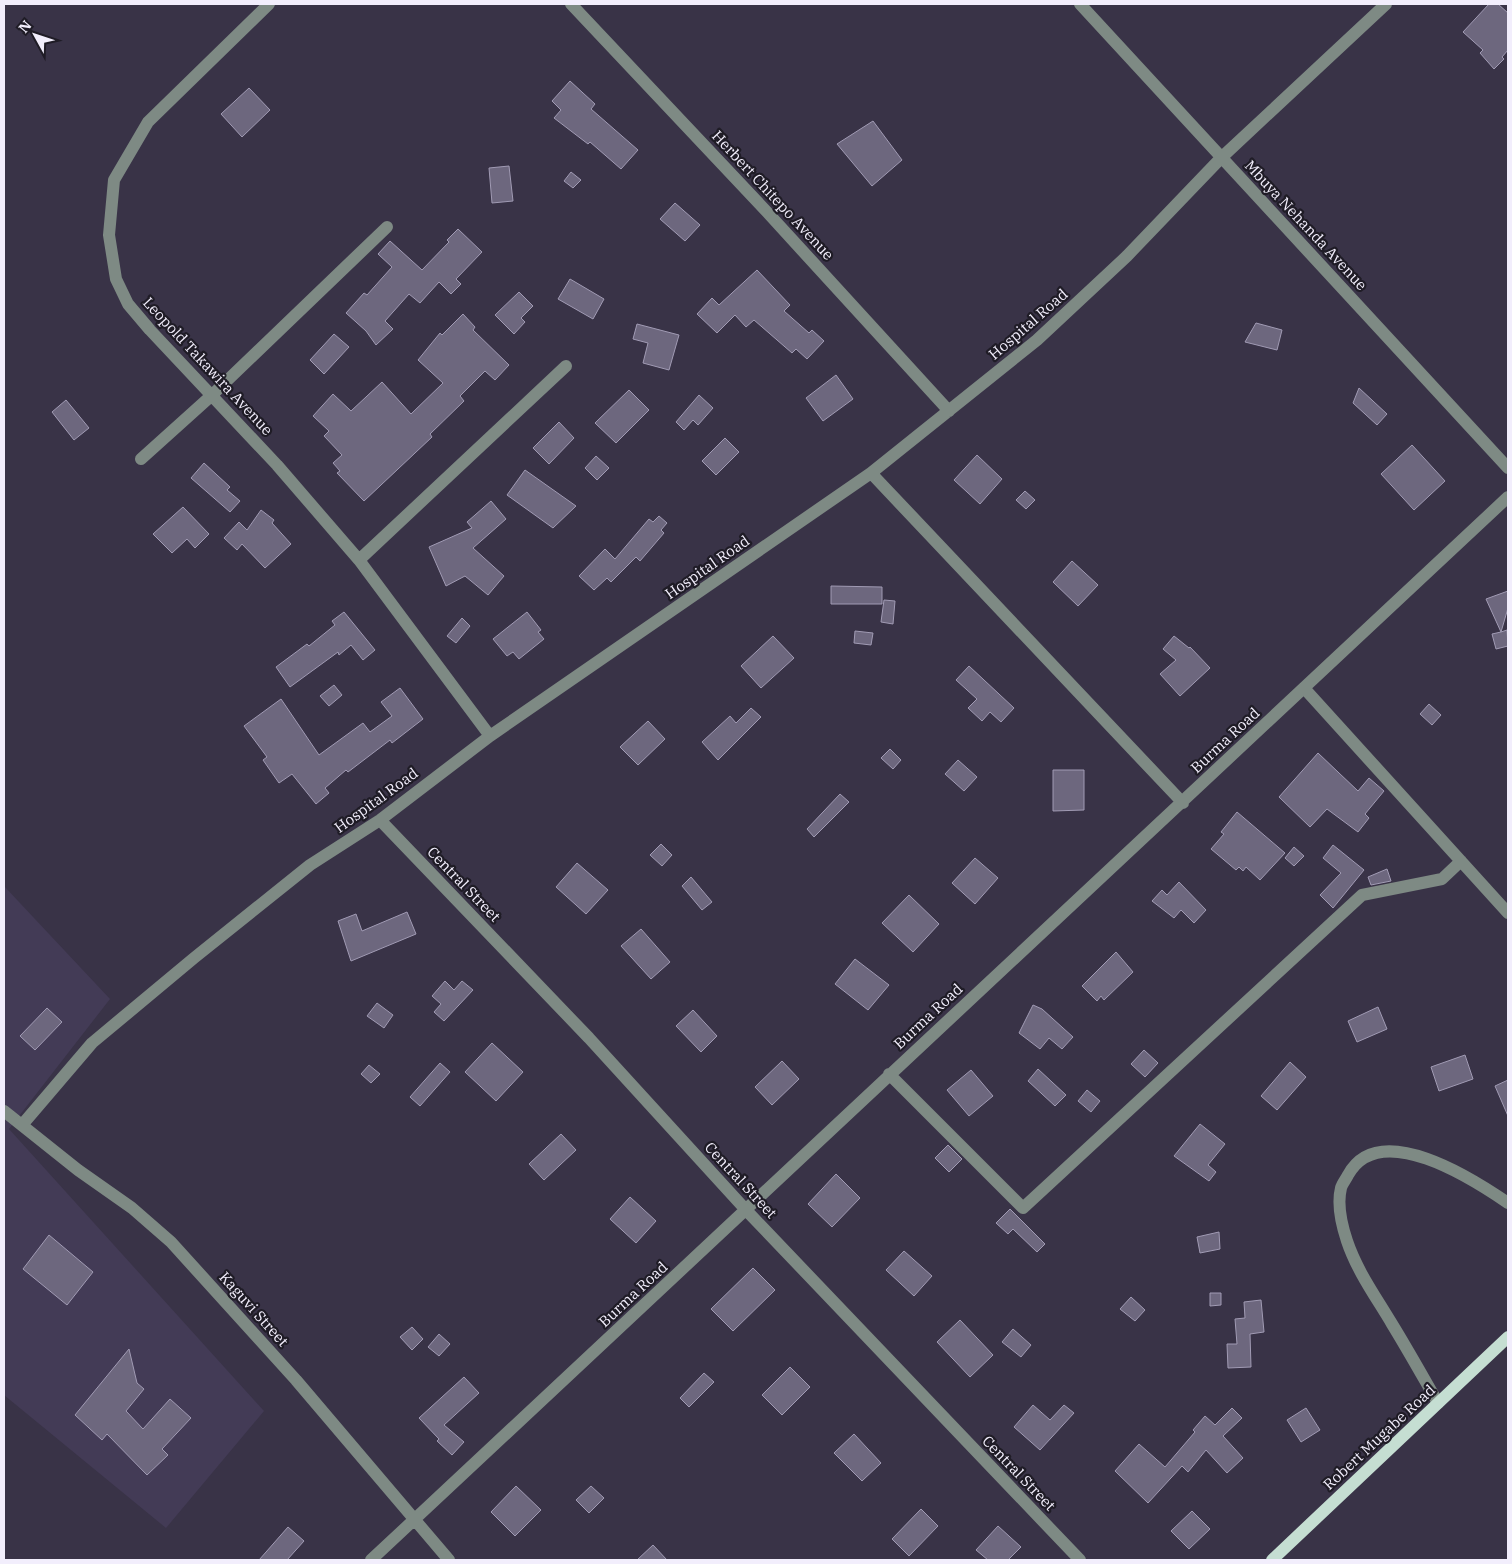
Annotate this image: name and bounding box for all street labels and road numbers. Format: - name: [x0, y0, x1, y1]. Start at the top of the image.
- street label: Herbert Chitepo Avenue: [708, 126, 838, 264]
- street label: Mbuya Nehanda Avenue: [1241, 156, 1371, 294]
- street label: Hospital Road: [985, 284, 1071, 364]
- street label: Leopold Takawira Avenue: [139, 293, 277, 439]
- street label: Hospital Road: [661, 531, 753, 603]
- street label: Burma Road: [1186, 703, 1264, 777]
- street label: Hospital Road: [330, 763, 422, 837]
- street label: Central Street: [423, 842, 505, 926]
- street label: Burma Road: [889, 979, 967, 1053]
- street label: Central Street: [701, 1138, 781, 1222]
- street label: Burma Road: [594, 1257, 672, 1331]
- street label: Kaguvi Street: [215, 1268, 293, 1350]
- street label: Robert Mugabe Road: [1319, 1380, 1439, 1494]
- street label: Central Street: [978, 1431, 1060, 1515]

